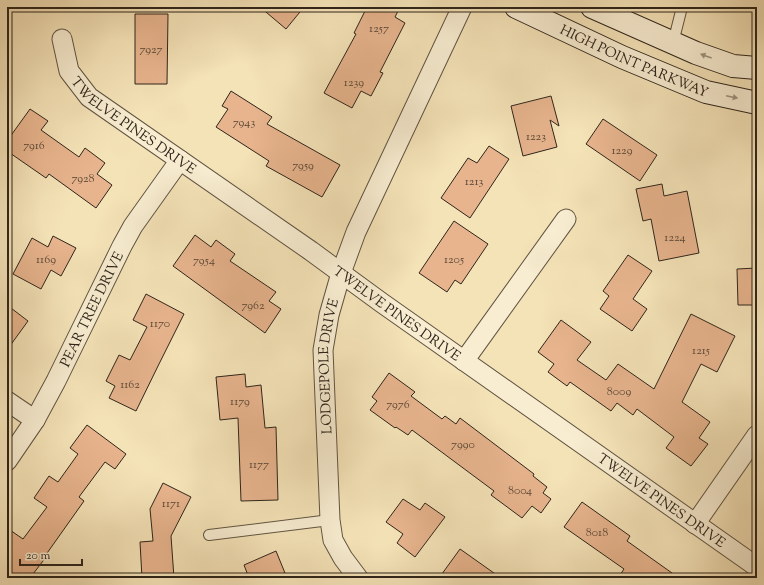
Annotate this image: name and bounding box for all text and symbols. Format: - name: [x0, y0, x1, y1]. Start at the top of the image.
- house number: 1257: [369, 20, 389, 38]
- street label: HIGH POINT PARKWAY: [556, 21, 711, 104]
- house number: 7927: [139, 41, 163, 59]
- one-way arrow: [699, 53, 711, 59]
- street label: TWELVE PINES DRIVE: [65, 73, 200, 180]
- house number: 1239: [344, 74, 364, 92]
- one-way arrow: [726, 95, 738, 101]
- house number: 7943: [233, 114, 255, 132]
- house number: 1223: [526, 128, 546, 146]
- house number: 7916: [23, 137, 45, 155]
- house number: 1229: [611, 142, 633, 160]
- house number: 7959: [292, 157, 314, 175]
- house number: 7928: [71, 170, 95, 188]
- house number: 1213: [465, 173, 483, 191]
- house number: 1224: [664, 229, 686, 247]
- street label: PEAR TREE DRIVE: [56, 248, 130, 371]
- house number: 1169: [36, 251, 56, 269]
- house number: 1205: [444, 251, 464, 269]
- house number: 7954: [193, 252, 215, 270]
- street label: TWELVE PINES DRIVE: [328, 262, 464, 367]
- street label: LODGEPOLE DRIVE: [315, 296, 345, 435]
- house number: 7962: [241, 297, 265, 315]
- house number: 1170: [150, 315, 170, 333]
- house number: 1215: [692, 342, 710, 360]
- house number: 1162: [120, 376, 140, 394]
- house number: 8009: [607, 383, 631, 401]
- house number: 1179: [230, 393, 250, 411]
- house number: 7976: [386, 396, 410, 414]
- house number: 7990: [451, 436, 475, 454]
- street label: TWELVE PINES DRIVE: [593, 450, 729, 554]
- house number: 1177: [249, 456, 269, 474]
- house number: 8004: [508, 482, 532, 500]
- house number: 1171: [162, 495, 180, 513]
- house number: 8018: [586, 524, 608, 542]
- scale bar: [20, 541, 82, 567]
- text: 20 m: [26, 547, 51, 565]

